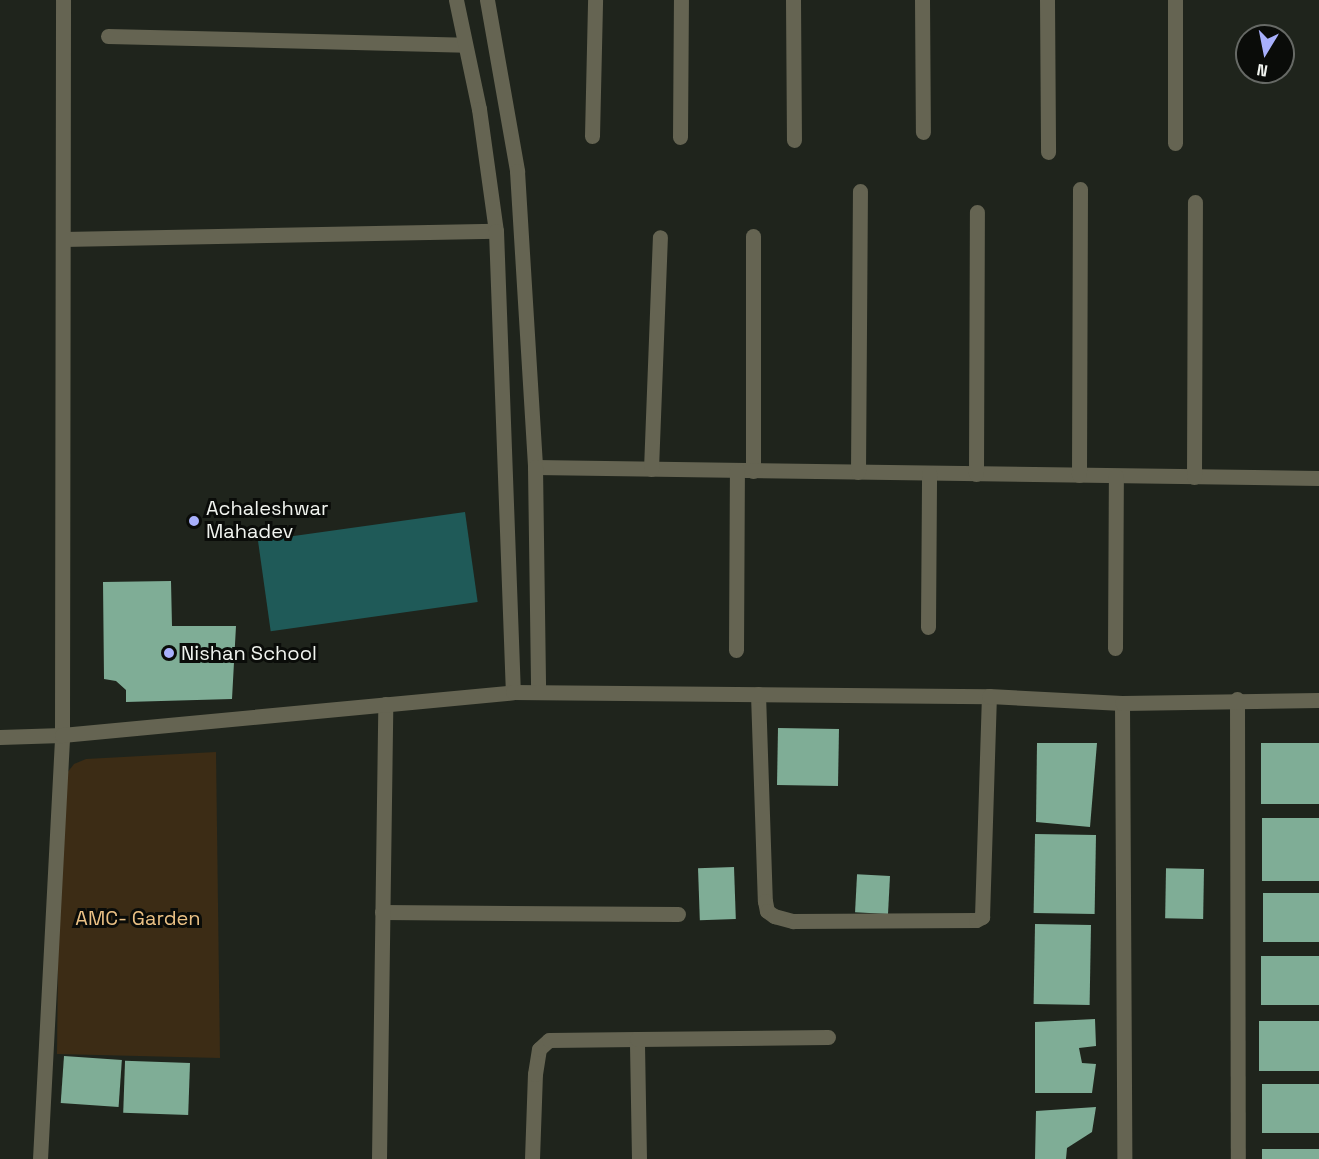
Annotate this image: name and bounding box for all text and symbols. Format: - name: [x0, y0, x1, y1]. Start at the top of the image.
- north arrow: [1235, 24, 1295, 84]
- text: N: [1255, 59, 1269, 82]
- place label: Achaleshwar Mahadev: [206, 497, 329, 544]
- marker: Achaleshwar Mahadev: [187, 514, 201, 528]
- place label: Nishan School: [181, 641, 317, 665]
- marker: Nishan School: [162, 646, 176, 660]
- park label: AMC- Garden: [75, 906, 201, 930]

